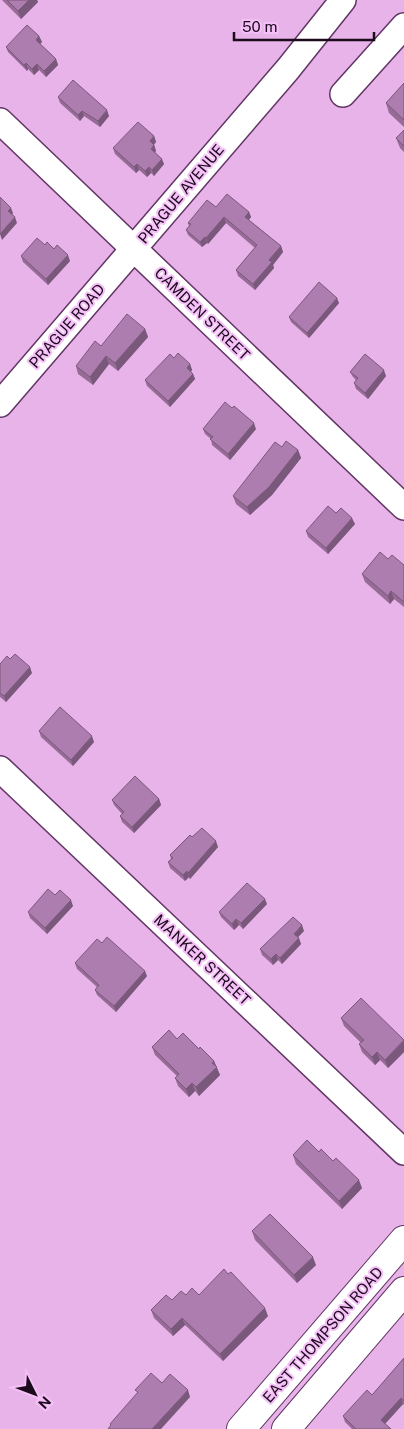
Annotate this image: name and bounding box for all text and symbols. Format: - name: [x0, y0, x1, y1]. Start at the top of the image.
- scale bar: [234, 10, 374, 42]
- text: 50 m: [242, 18, 277, 35]
- street label: PRAGUE AVENUE: [134, 141, 227, 247]
- street label: CAMDEN STREET: [151, 264, 253, 363]
- street label: PRAGUE ROAD: [25, 280, 108, 371]
- street label: MANKER STREET: [151, 911, 254, 1009]
- street label: EAST THOMPSON ROAD: [259, 1264, 386, 1406]
- north arrow: [10, 1369, 60, 1419]
- text: N: [35, 1393, 54, 1412]

